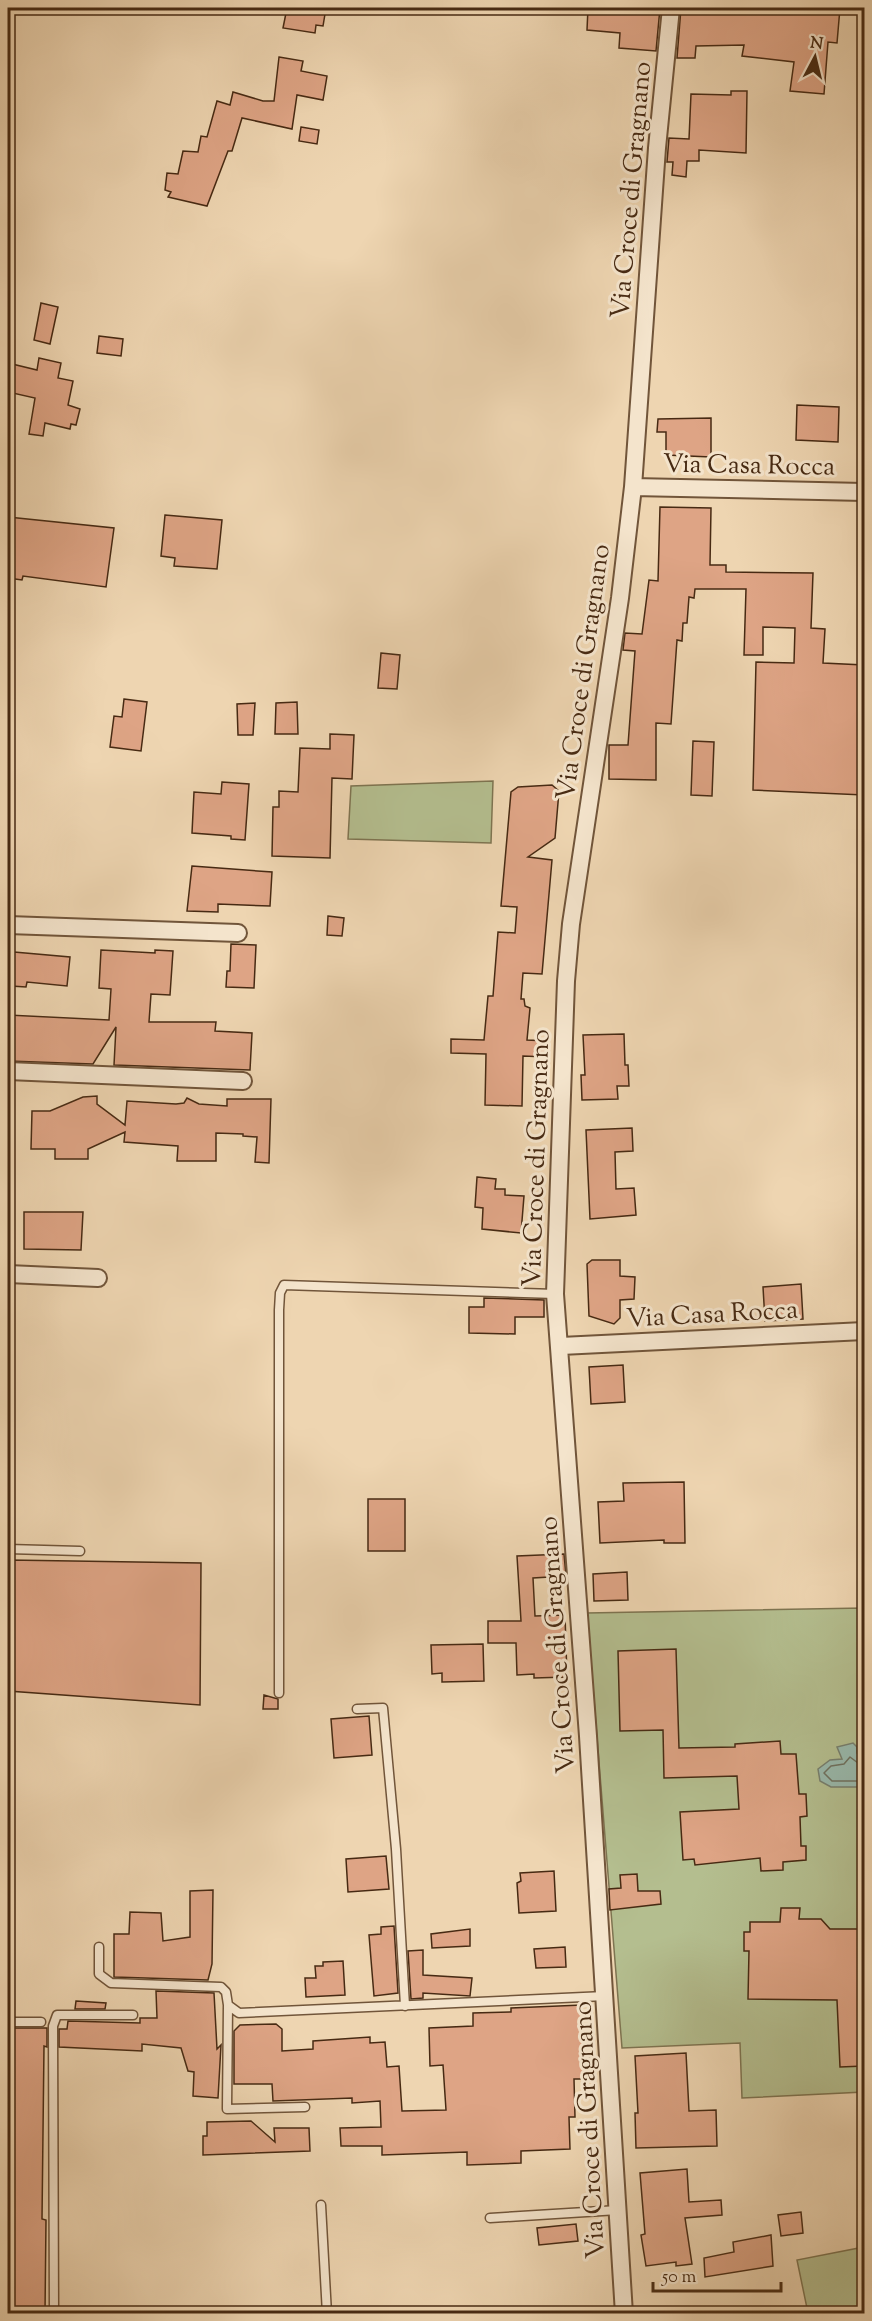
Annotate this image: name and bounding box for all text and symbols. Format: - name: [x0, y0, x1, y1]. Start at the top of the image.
- north arrow: [785, 27, 845, 87]
- text: N: [809, 32, 824, 57]
- street label: Via Croce di Gragnano: [603, 60, 662, 320]
- street label: Via Casa Rocca: [662, 446, 835, 487]
- street label: Via Croce di Gragnano: [548, 542, 621, 803]
- street label: Via Croce di Gragnano: [515, 1029, 560, 1288]
- street label: Via Casa Rocca: [625, 1293, 799, 1338]
- street label: Via Croce di Gragnano: [531, 1515, 586, 1775]
- street label: Via Croce di Gragnano: [565, 2000, 616, 2260]
- scale bar: [653, 2255, 780, 2293]
- text: 50 m: [661, 2265, 697, 2291]

